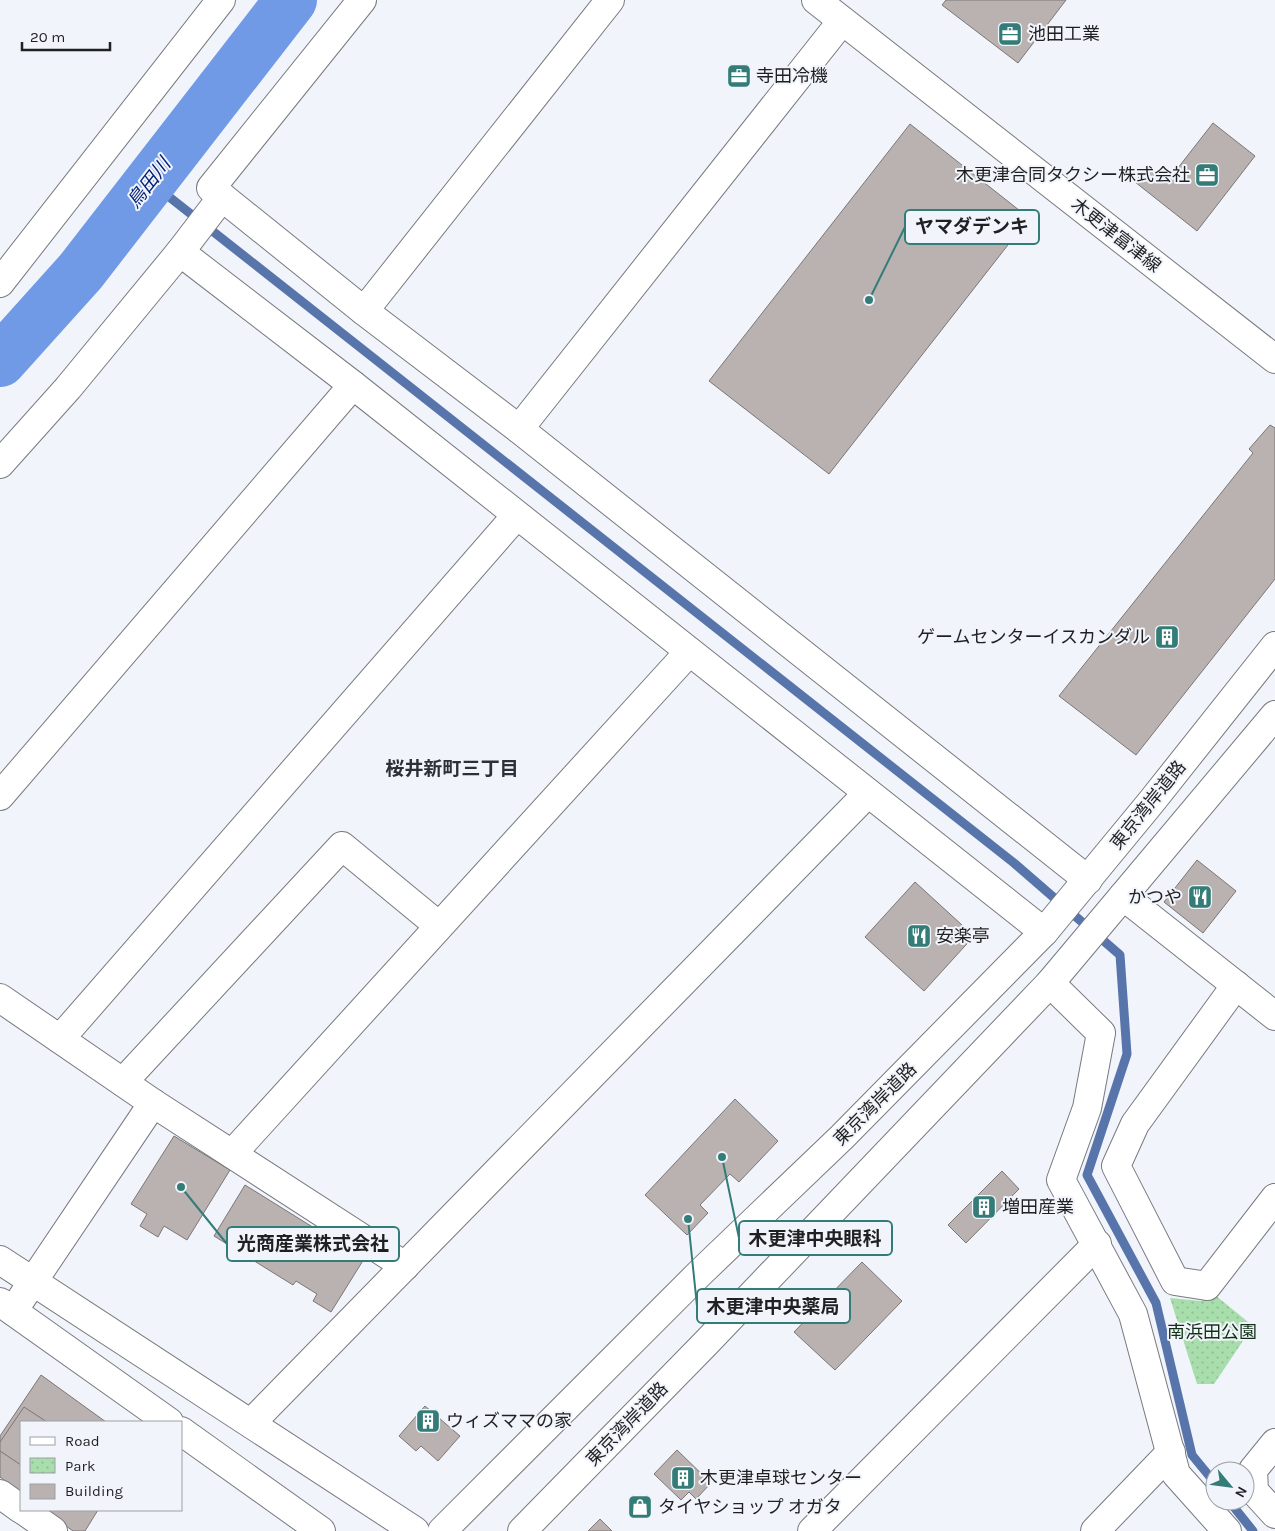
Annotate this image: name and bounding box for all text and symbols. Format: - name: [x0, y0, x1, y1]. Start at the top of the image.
- scale bar: [22, 20, 110, 52]
- office icon: 池田工業: [997, 21, 1023, 47]
- place label: 池田工業: [1028, 23, 1100, 45]
- text: 20 m: [30, 28, 65, 46]
- office icon: 寺田冷機: [726, 63, 752, 89]
- place label: 寺田冷機: [756, 65, 828, 87]
- water label: 鳥田川: [123, 152, 176, 212]
- office icon: 木更津合同タクシー株式会社: [1194, 162, 1220, 188]
- place label: 木更津合同タクシー株式会社: [956, 164, 1190, 186]
- street label: 木更津富津線: [1067, 193, 1165, 277]
- callout: ヤマダデンキ: [905, 210, 1039, 244]
- text: ヤマダデンキ: [915, 216, 1029, 238]
- building icon: ゲームセンターイスカンダル: [1154, 624, 1180, 650]
- place label: ゲームセンターイスカンダル: [917, 626, 1150, 648]
- street label: 東京湾岸道路: [1105, 756, 1191, 854]
- district label: 桜井新町三丁目: [385, 758, 519, 780]
- restaurant icon: かつや: [1187, 884, 1213, 910]
- place label: かつや: [1128, 886, 1182, 908]
- restaurant icon: 安楽亭: [906, 923, 932, 949]
- place label: 安楽亭: [936, 925, 990, 947]
- street label: 東京湾岸道路: [829, 1058, 921, 1150]
- building icon: 増田産業: [971, 1194, 997, 1220]
- place label: 増田産業: [1002, 1196, 1074, 1218]
- callout: 木更津中央眼科: [739, 1221, 892, 1255]
- callout: 光商産業株式会社: [227, 1227, 399, 1261]
- text: 木更津中央眼科: [748, 1228, 882, 1250]
- text: 光商産業株式会社: [237, 1233, 389, 1255]
- callout: 木更津中央薬局: [697, 1289, 850, 1323]
- text: 木更津中央薬局: [706, 1296, 840, 1318]
- park label: 南浜田公園: [1167, 1321, 1257, 1343]
- street label: 東京湾岸道路: [582, 1378, 672, 1470]
- building icon: ウィズママの家: [415, 1408, 441, 1434]
- place label: ウィズママの家: [446, 1410, 572, 1432]
- legend: [20, 1421, 182, 1511]
- text: Road: [65, 1432, 100, 1450]
- text: Park: [65, 1457, 95, 1475]
- north arrow: [1205, 1461, 1255, 1511]
- building icon: 木更津卓球センター: [670, 1465, 696, 1491]
- place label: 木更津卓球センター: [700, 1467, 862, 1489]
- text: Building: [65, 1482, 123, 1500]
- text: N: [1231, 1484, 1251, 1501]
- shop icon: タイヤショップ オガタ: [627, 1494, 653, 1520]
- place label: タイヤショップ オガタ: [658, 1496, 842, 1518]

